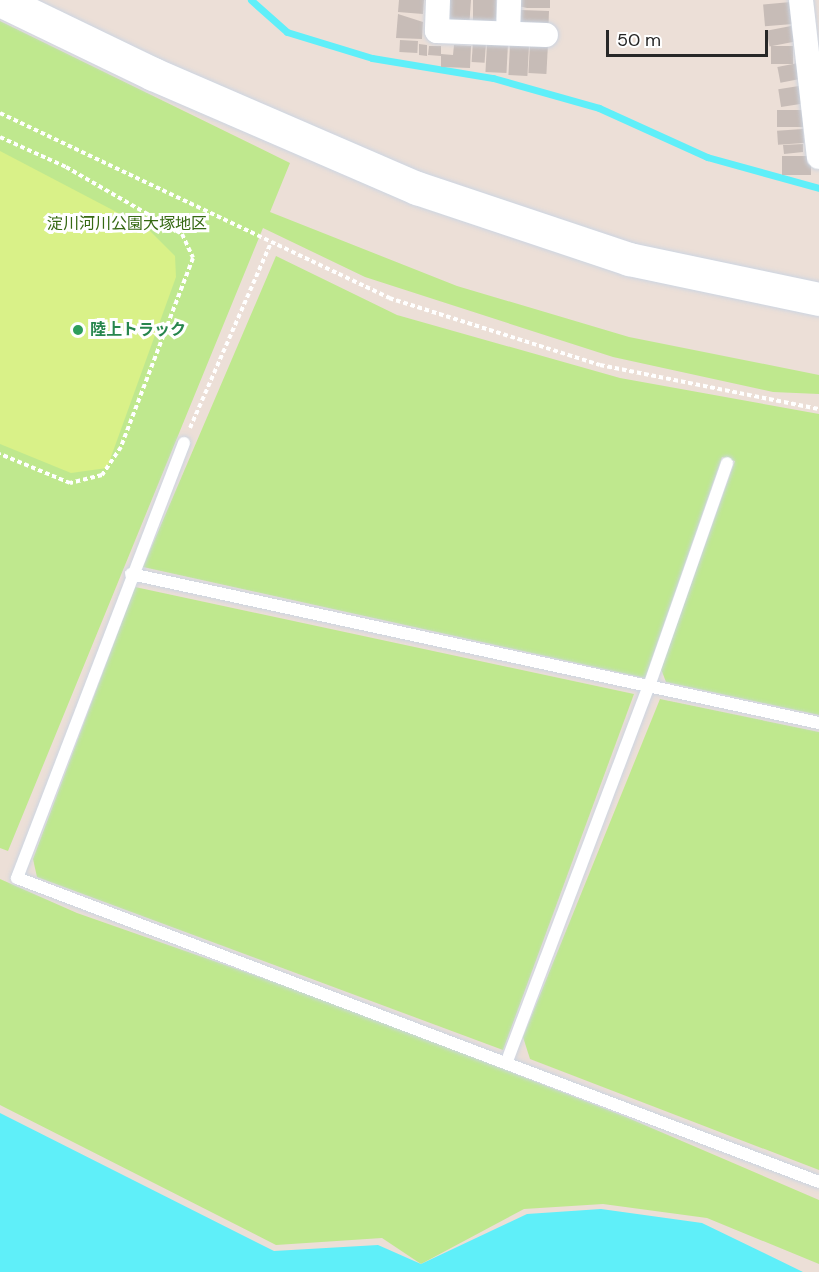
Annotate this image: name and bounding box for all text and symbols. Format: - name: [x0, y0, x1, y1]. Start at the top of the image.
- scale bar: [609, 18, 771, 56]
- text: 50 m: [617, 28, 661, 52]
- park label: 淀川河川公園大塚地区: [47, 214, 207, 234]
- place label: 陸上トラック: [90, 320, 186, 340]
- marker: 陸上トラック: [71, 323, 85, 337]

